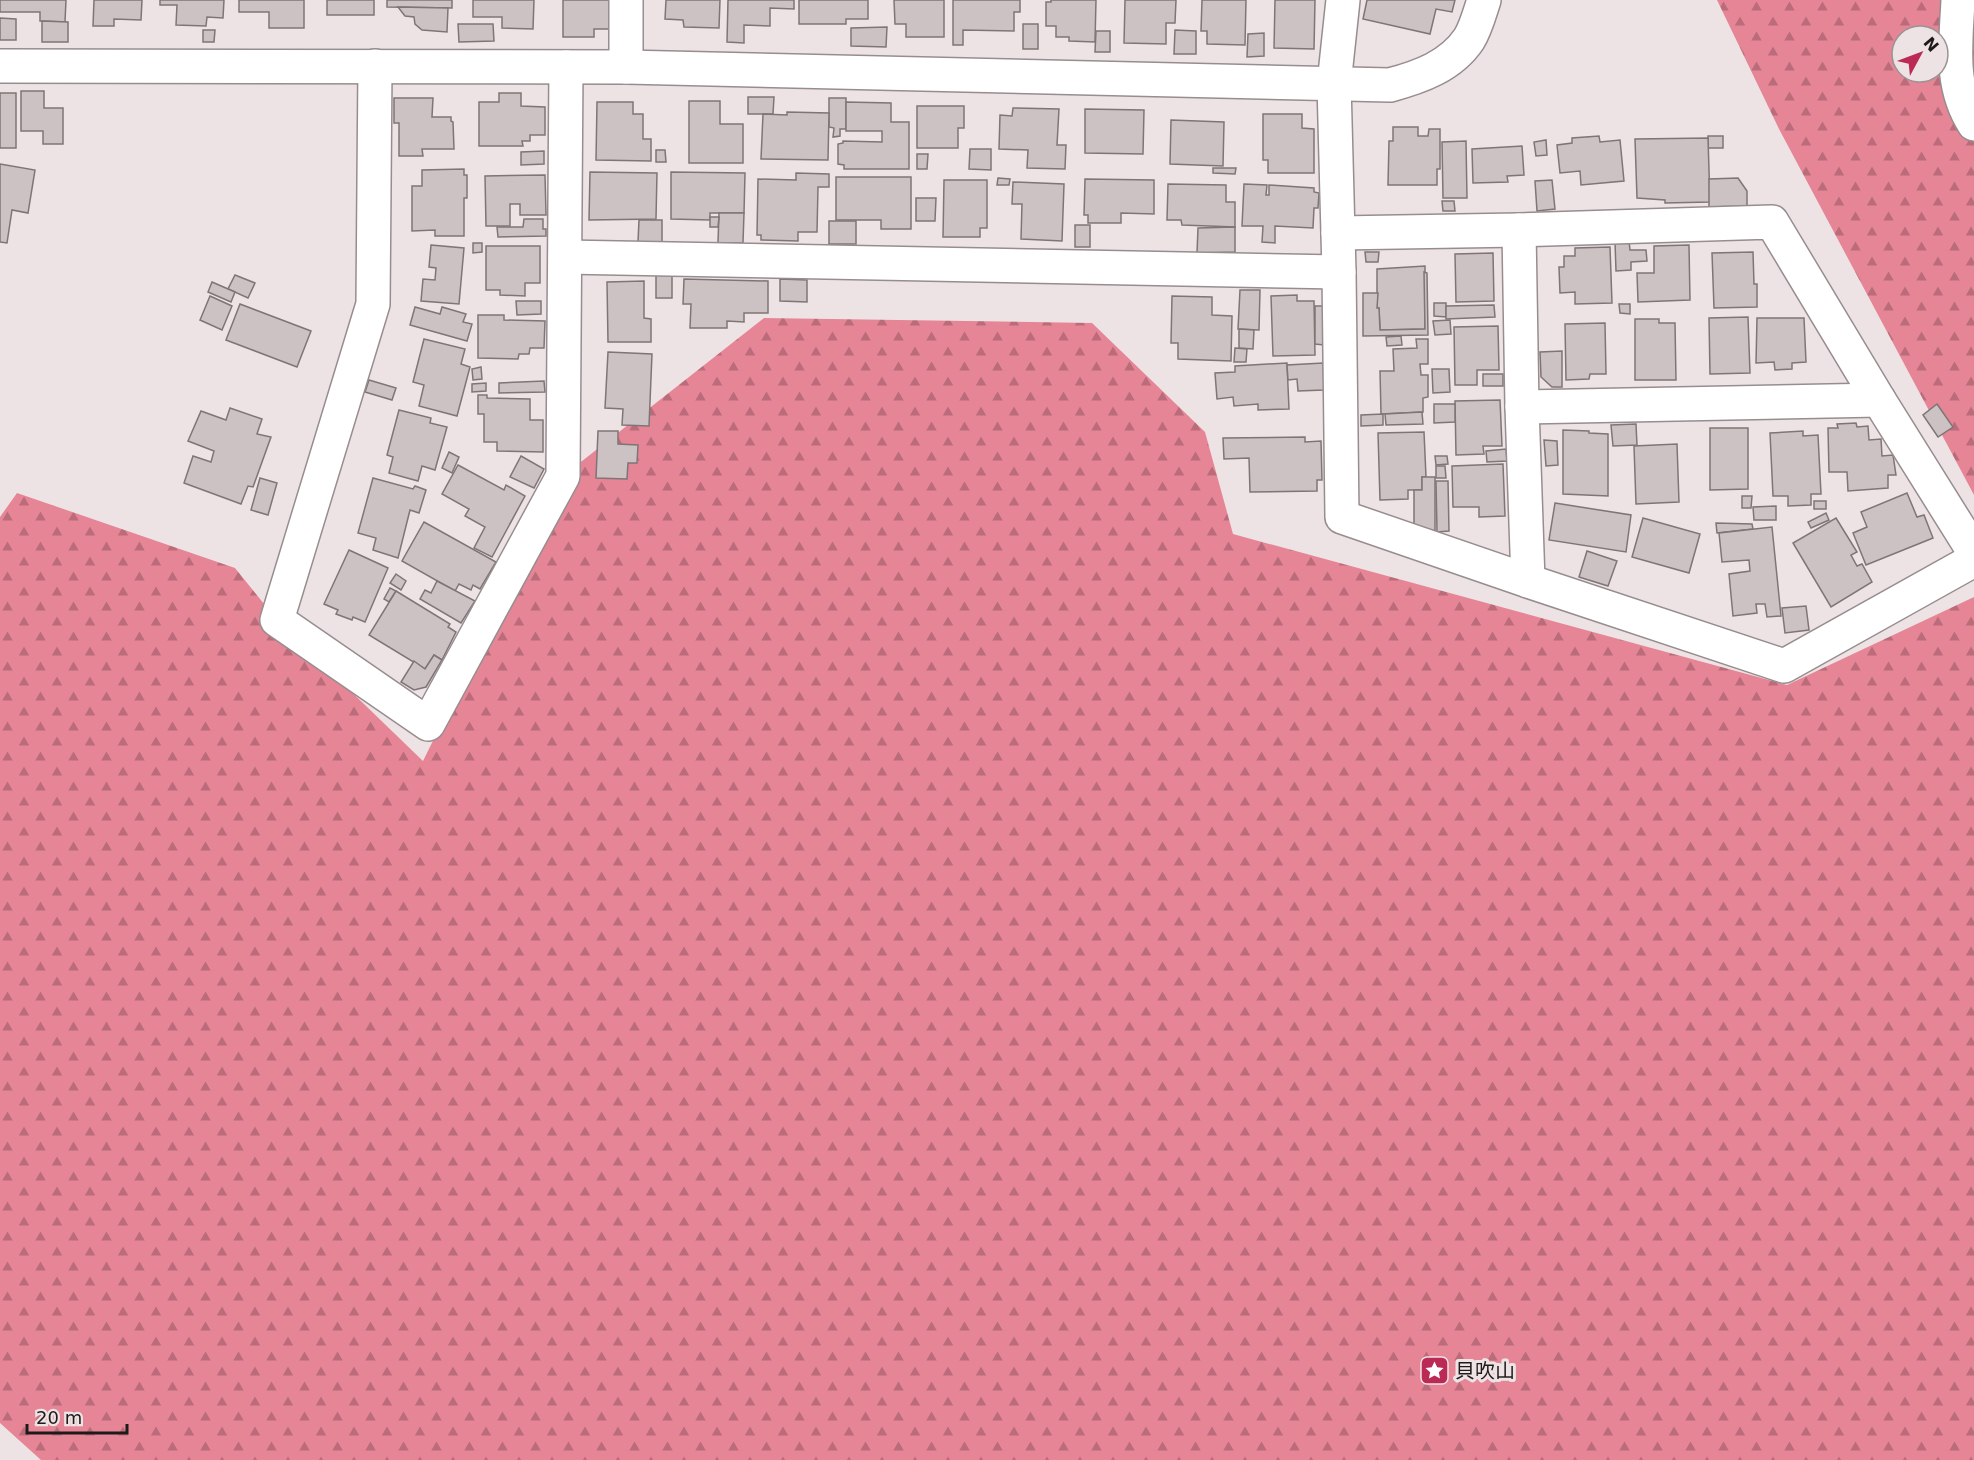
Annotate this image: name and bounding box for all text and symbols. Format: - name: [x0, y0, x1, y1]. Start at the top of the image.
- north arrow: [1890, 24, 1950, 84]
- text: N: [1919, 33, 1943, 56]
- place icon: 貝吹山: [1418, 1355, 1450, 1387]
- place label: 貝吹山: [1455, 1359, 1515, 1383]
- scale bar: [27, 1397, 128, 1435]
- text: 20 m: [36, 1407, 82, 1428]

